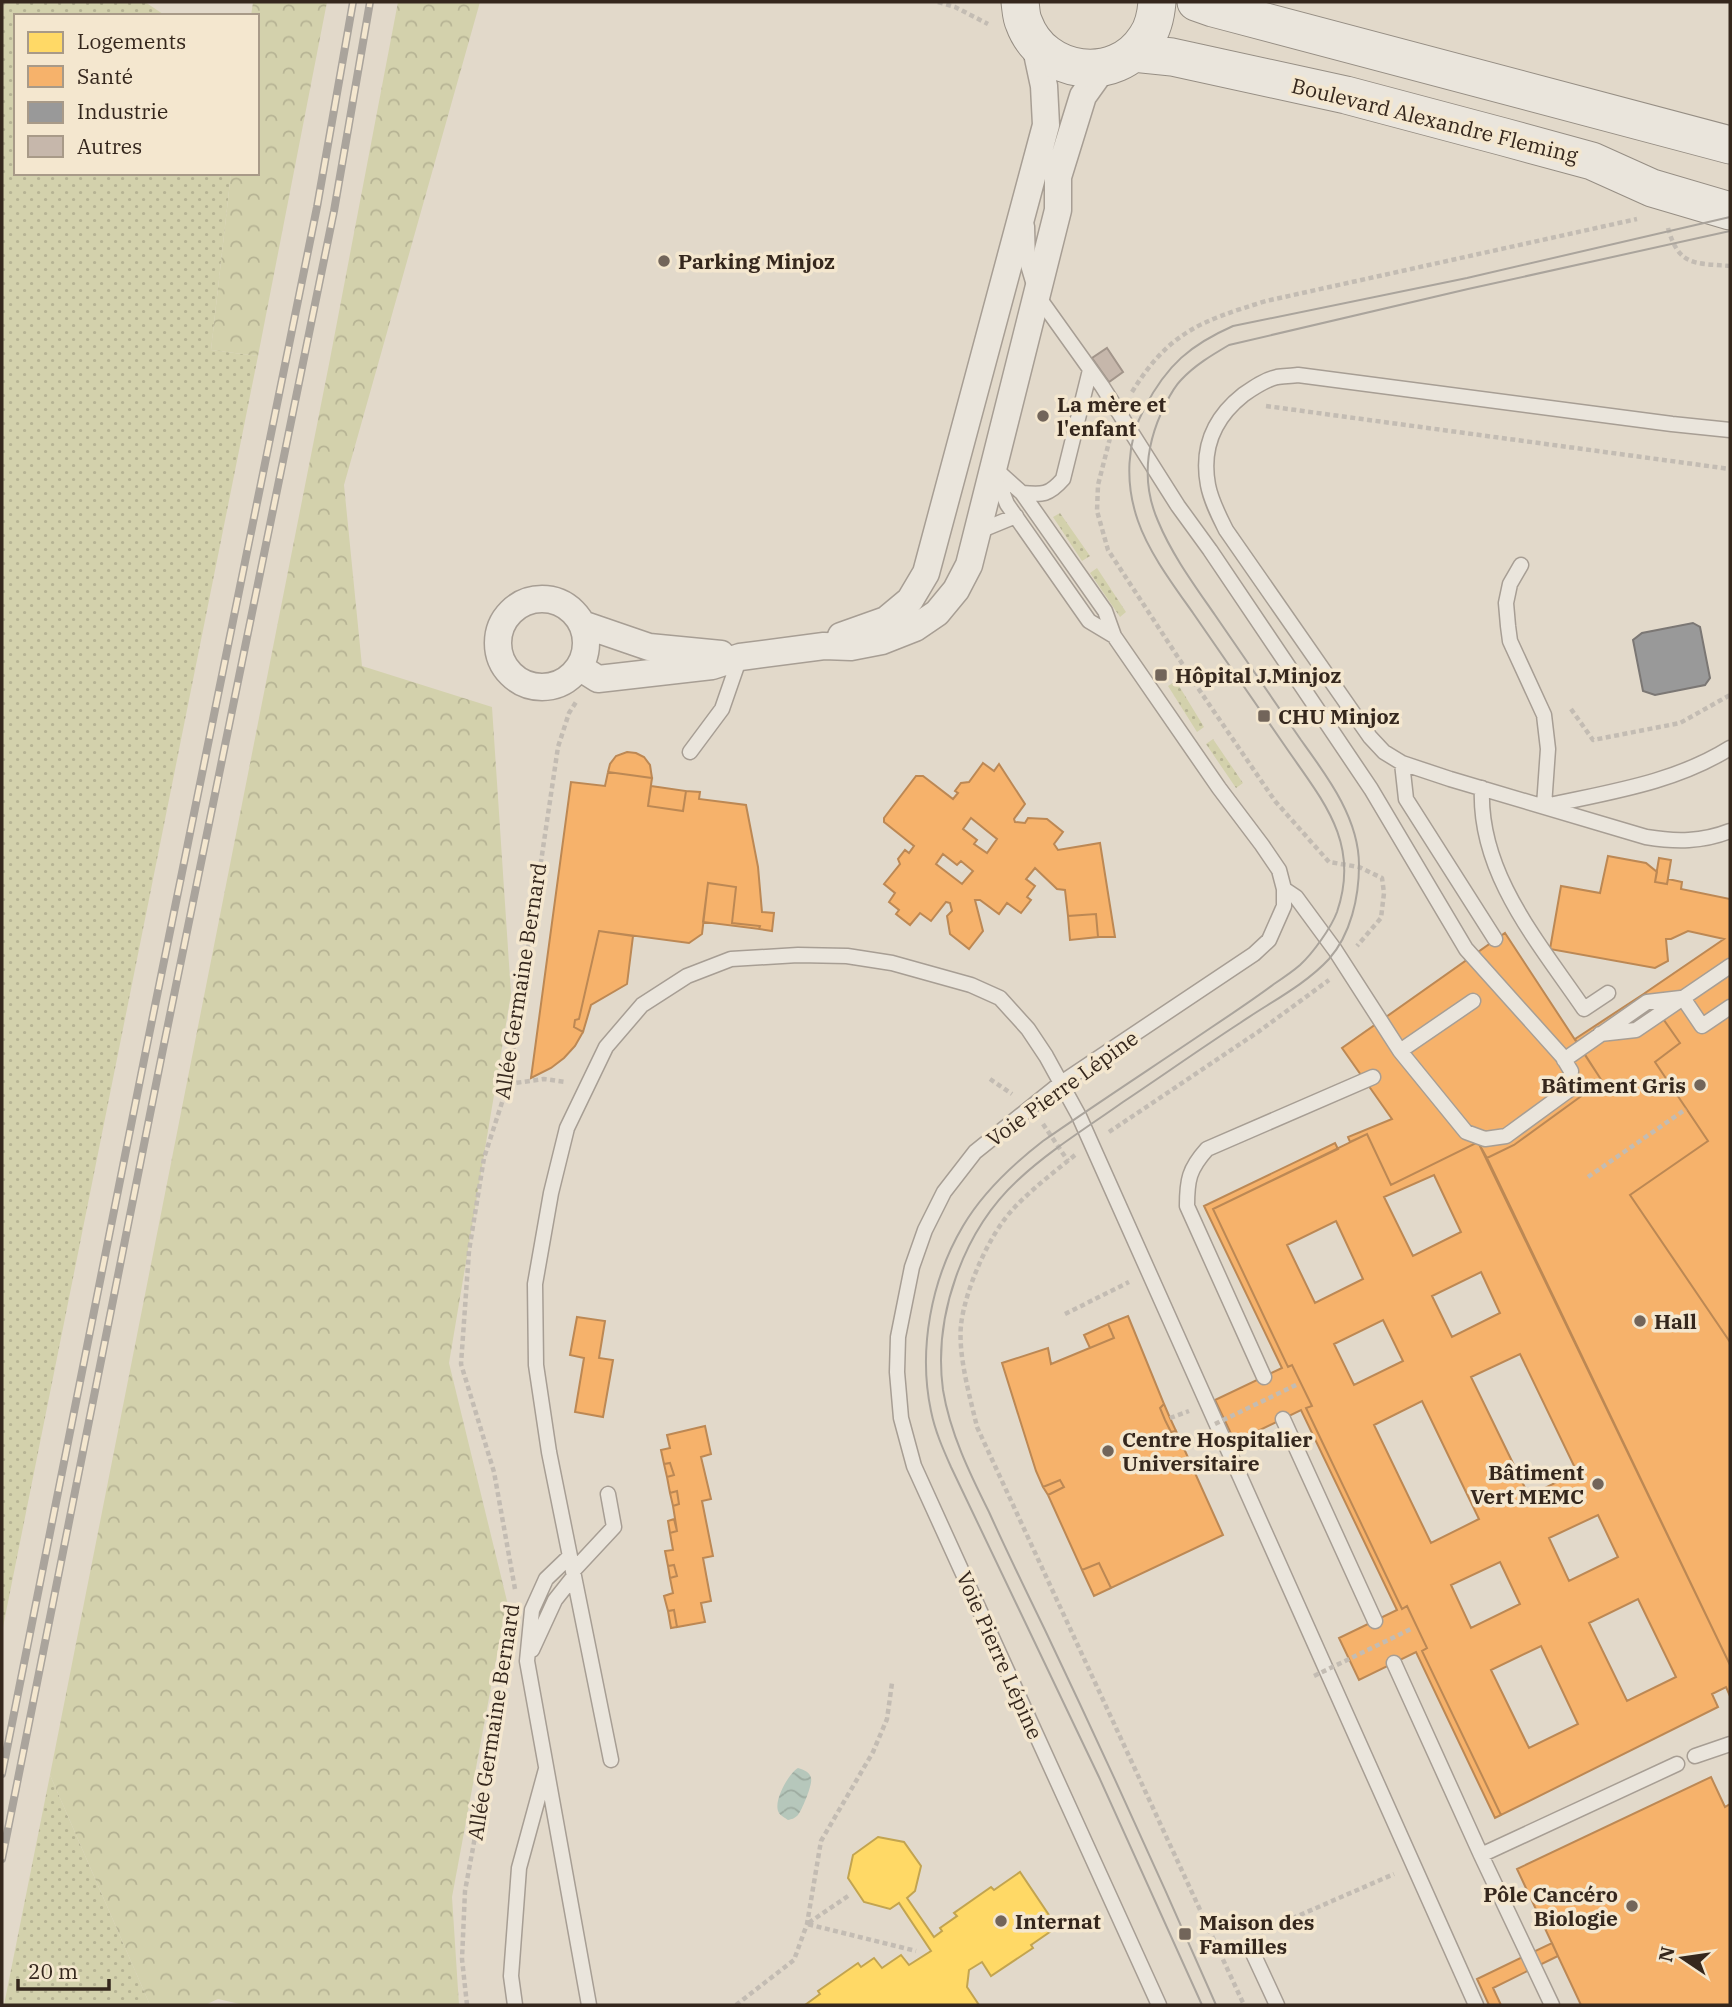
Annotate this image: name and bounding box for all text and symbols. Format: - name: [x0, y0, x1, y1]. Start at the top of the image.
- legend: [14, 14, 259, 175]
- text: Logements: [77, 27, 186, 55]
- text: Santé: [77, 62, 133, 90]
- street label: Boulevard Alexandre Fleming: [1289, 71, 1582, 169]
- text: Industrie: [77, 97, 168, 125]
- text: Autres: [77, 132, 142, 160]
- place label: Parking Minjoz: [678, 247, 835, 275]
- marker: Parking Minjoz: [656, 253, 672, 269]
- place label: La mère et l'enfant: [1057, 390, 1166, 442]
- marker: La mère et l'enfant: [1035, 408, 1051, 424]
- place label: Hôpital J.Minjoz: [1175, 661, 1341, 689]
- marker: Hôpital J.Minjoz: [1153, 667, 1169, 683]
- place label: CHU Minjoz: [1278, 702, 1400, 730]
- marker: CHU Minjoz: [1256, 708, 1272, 724]
- street label: Allée Germaine Bernard: [487, 861, 553, 1101]
- street label: Voie Pierre Lépine: [981, 1023, 1143, 1153]
- place label: Bâtiment Gris: [1541, 1071, 1686, 1099]
- marker: Bâtiment Gris: [1692, 1077, 1708, 1093]
- place label: Hall: [1654, 1307, 1697, 1335]
- marker: Hall: [1632, 1313, 1648, 1329]
- place label: Centre Hospitalier Universitaire: [1122, 1425, 1313, 1477]
- marker: Centre Hospitalier Universitaire: [1100, 1443, 1116, 1459]
- place label: Bâtiment Vert MEMC: [1470, 1458, 1584, 1510]
- marker: Bâtiment Vert MEMC: [1590, 1476, 1606, 1492]
- street label: Voie Pierre Lépine: [950, 1567, 1050, 1743]
- street label: Allée Germaine Bernard: [460, 1602, 526, 1842]
- place label: Pôle Cancéro Biologie: [1483, 1880, 1618, 1932]
- marker: Pôle Cancéro Biologie: [1624, 1898, 1640, 1914]
- place label: Internat: [1015, 1907, 1101, 1935]
- place label: Maison des Familles: [1199, 1908, 1314, 1960]
- marker: Internat: [993, 1913, 1009, 1929]
- north arrow: [1648, 1923, 1718, 1993]
- marker: Maison des Familles: [1177, 1926, 1193, 1942]
- text: N: [1653, 1944, 1680, 1964]
- scale bar: [18, 1948, 108, 1992]
- text: 20 m: [28, 1957, 78, 1985]

